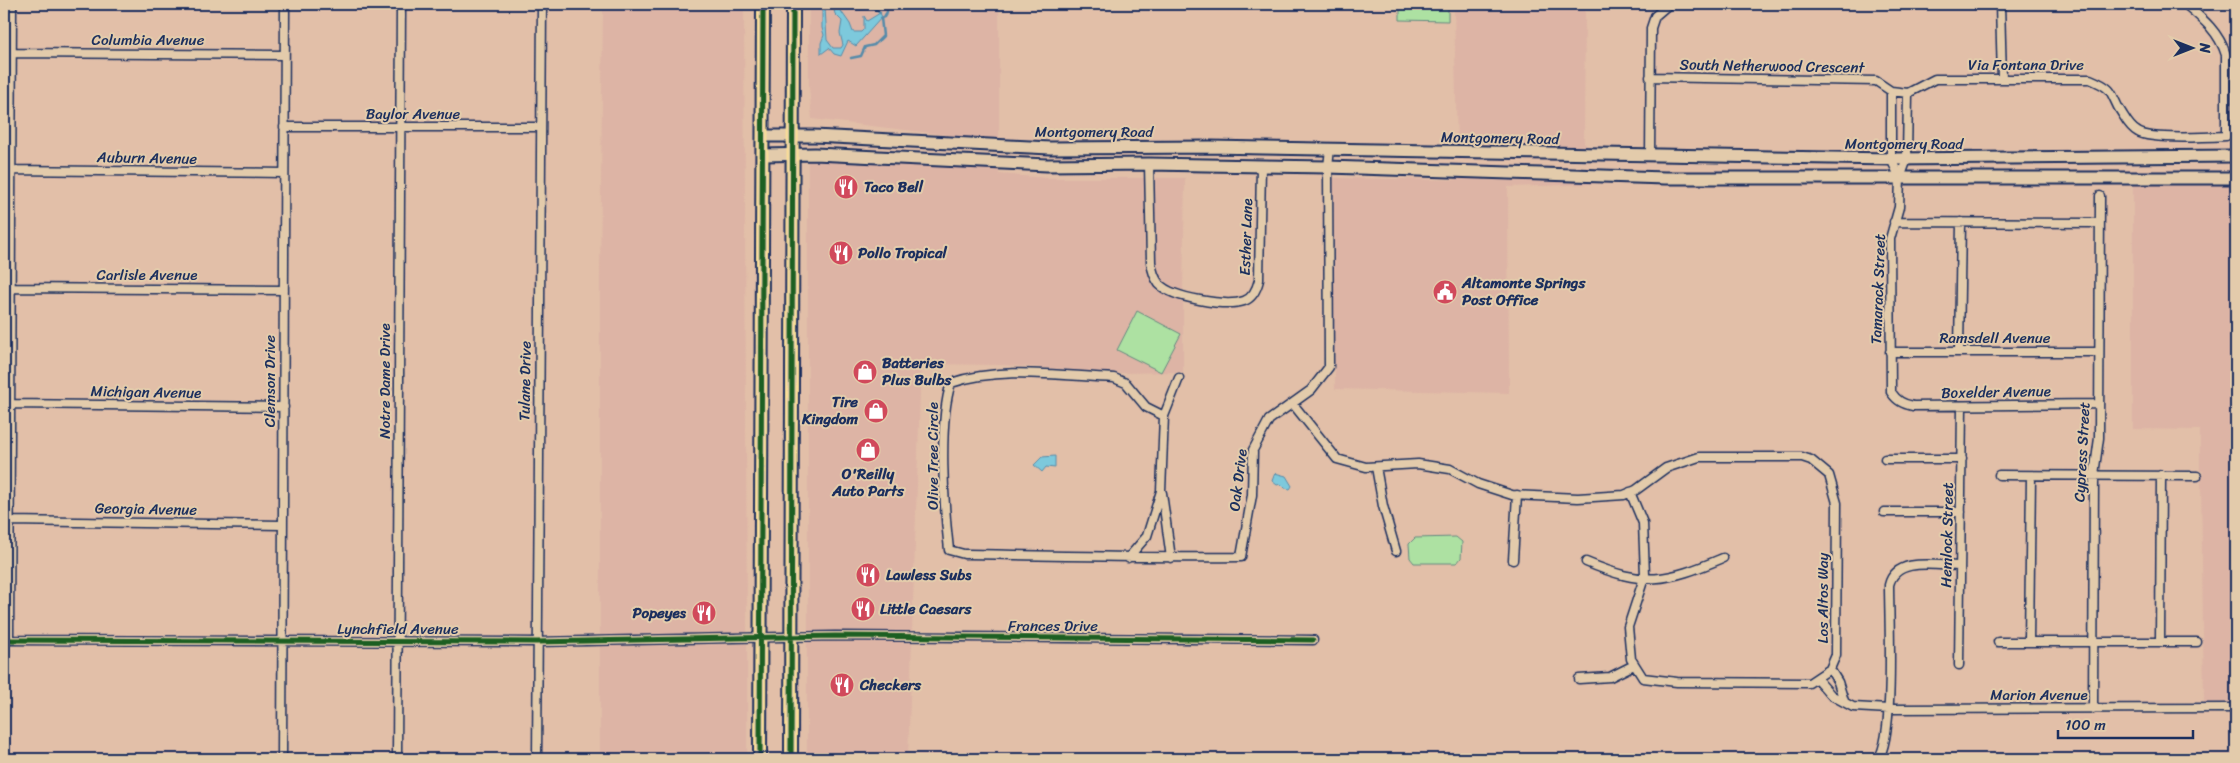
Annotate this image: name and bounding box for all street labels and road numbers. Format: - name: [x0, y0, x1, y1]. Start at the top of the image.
- street label: Columbia Avenue: [92, 27, 205, 53]
- street label: South Netherwood Crescent: [1679, 51, 1866, 81]
- street label: Via Fontana Drive: [1968, 52, 2084, 78]
- street label: Baylor Avenue: [366, 101, 461, 127]
- street label: Montgomery Road: [1035, 119, 1154, 145]
- street label: Montgomery Road: [1441, 124, 1560, 152]
- street label: Montgomery Road: [1845, 131, 1964, 157]
- street label: Auburn Avenue: [96, 144, 198, 172]
- street label: Esther Lane: [1232, 198, 1260, 276]
- street label: Tamarack Street: [1863, 233, 1893, 345]
- street label: Carlisle Avenue: [97, 262, 197, 288]
- street label: Notre Dame Drive: [372, 323, 398, 439]
- street label: Ramsdell Avenue: [1939, 325, 2051, 351]
- street label: Clemson Drive: [257, 334, 283, 427]
- street label: Tulane Drive: [511, 340, 539, 421]
- street label: Michigan Avenue: [90, 378, 202, 406]
- street label: Boxelder Avenue: [1941, 378, 2051, 406]
- street label: Cypress Street: [2066, 401, 2098, 503]
- street label: Olive Tree Circle: [920, 402, 946, 510]
- street label: Oak Drive: [1221, 447, 1255, 513]
- street label: Hemlock Street: [1933, 482, 1961, 588]
- street label: Georgia Avenue: [95, 495, 198, 523]
- street label: Los Altos Way: [1810, 552, 1836, 643]
- street label: Frances Drive: [1008, 613, 1098, 639]
- street label: Lynchfield Avenue: [337, 616, 459, 642]
- street label: Marion Avenue: [1990, 682, 2088, 708]

